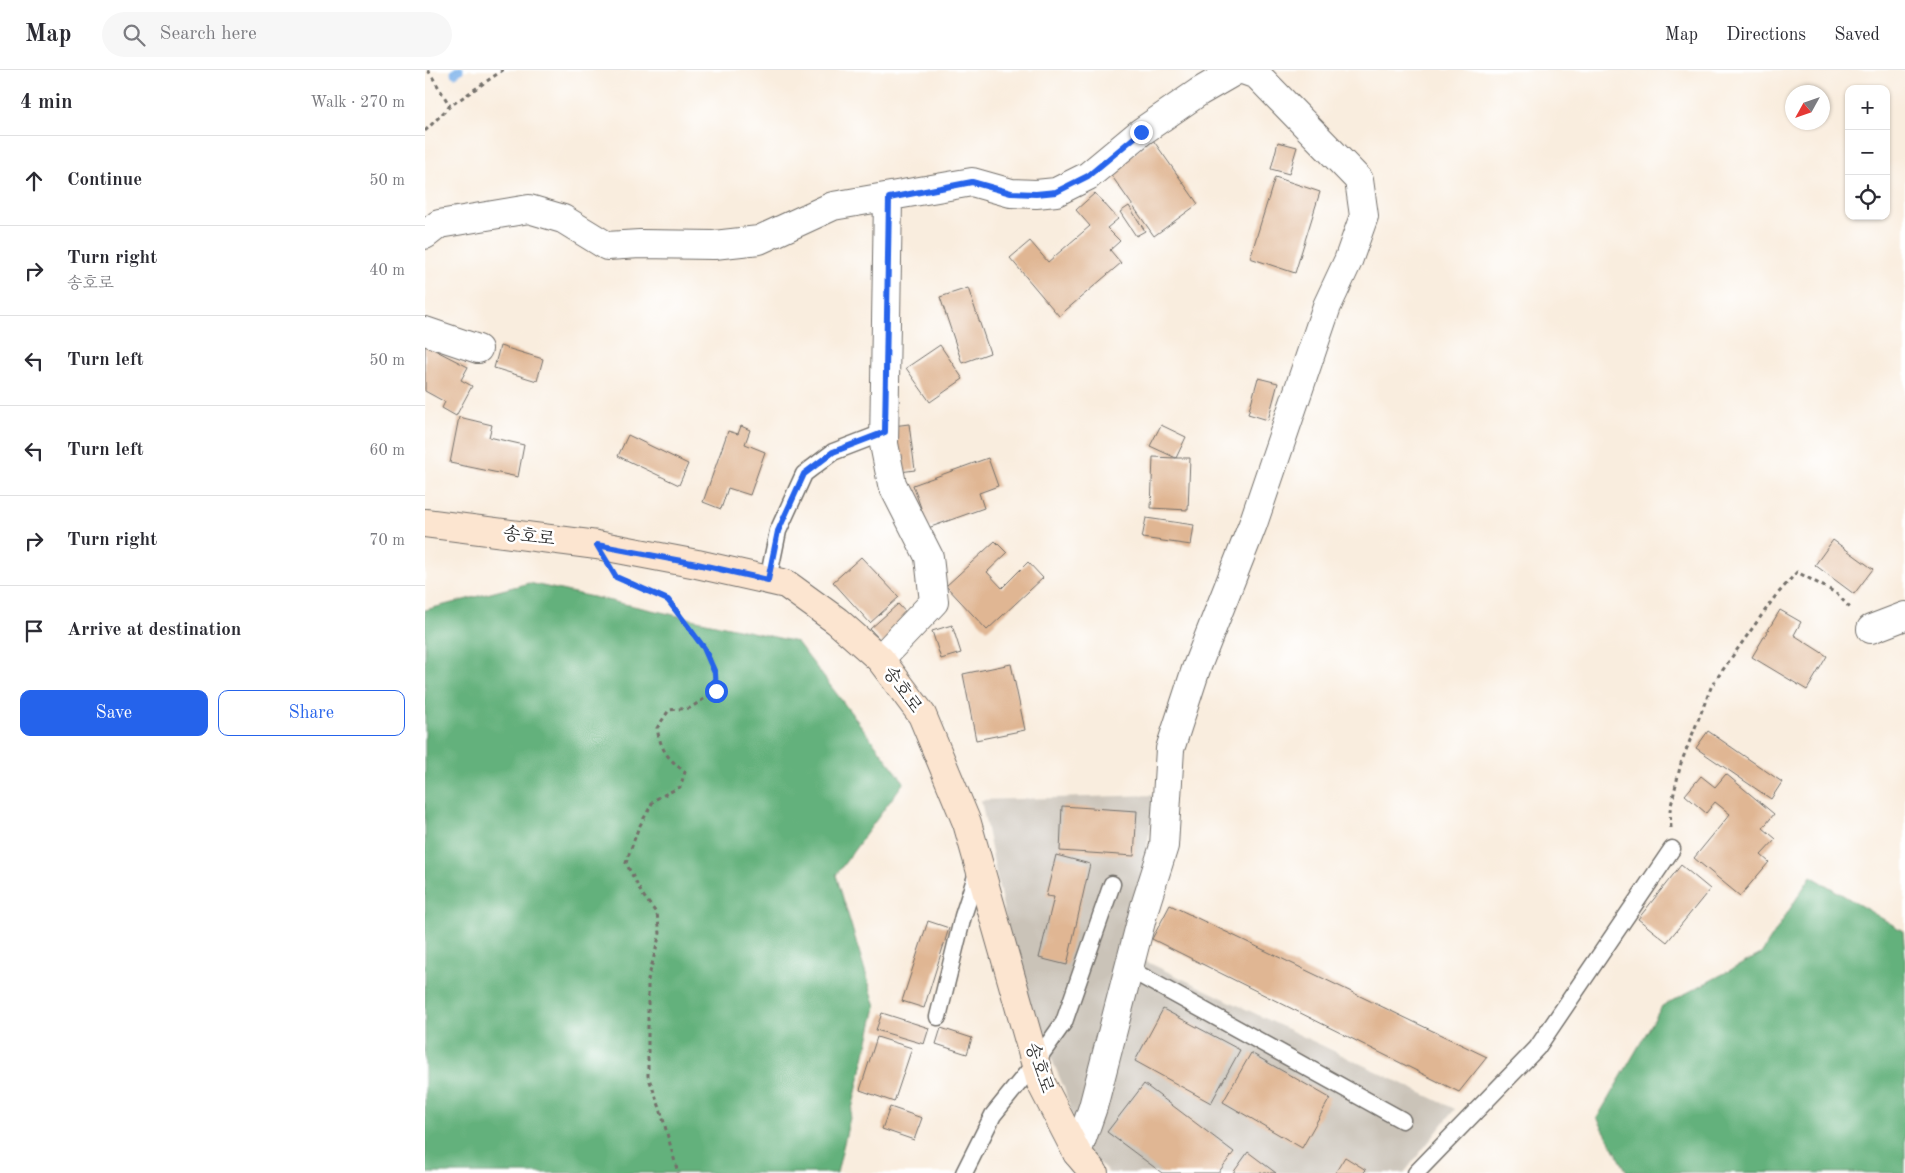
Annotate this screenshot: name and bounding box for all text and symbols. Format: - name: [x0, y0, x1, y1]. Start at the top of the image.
- search box: [102, 12, 452, 57]
- icon: search: [120, 21, 148, 49]
- text: Map: [25, 23, 72, 47]
- text: Search here: [160, 25, 257, 44]
- text: Map: [1665, 26, 1698, 44]
- text: Directions: [1726, 26, 1806, 44]
- text: Saved: [1834, 26, 1880, 44]
- north arrow: [1785, 85, 1830, 130]
- map controls: [1845, 85, 1890, 220]
- button: +: [1845, 85, 1890, 130]
- text: 4 min: [20, 92, 73, 113]
- text: Walk · 270 m: [310, 95, 405, 111]
- route end: [1130, 121, 1153, 144]
- button: −: [1845, 130, 1890, 175]
- icon: ahead: [20, 167, 48, 195]
- text: Continue: [67, 171, 142, 190]
- text: 50 m: [369, 173, 405, 189]
- button: locate: [1845, 175, 1890, 220]
- text: Turn right: [67, 249, 157, 268]
- icon: right: [20, 257, 48, 285]
- text: 40 m: [369, 263, 405, 279]
- text: 송호로: [67, 276, 113, 292]
- icon: left: [20, 347, 48, 375]
- text: Turn left: [67, 351, 144, 370]
- text: 50 m: [369, 353, 405, 369]
- icon: left: [20, 437, 48, 465]
- text: Turn left: [67, 441, 144, 460]
- text: 60 m: [369, 443, 405, 459]
- street label: 송호로: [502, 523, 556, 549]
- icon: right: [20, 527, 48, 555]
- text: Turn right: [67, 531, 157, 550]
- text: 70 m: [369, 533, 405, 549]
- icon: arrive: [20, 617, 48, 645]
- text: Arrive at destination: [67, 621, 241, 640]
- street label: 송호로: [879, 662, 926, 716]
- route start: [705, 680, 728, 703]
- button: Save: [20, 690, 208, 736]
- button: Share: [218, 690, 405, 736]
- street label: 송호로: [1022, 1040, 1058, 1096]

